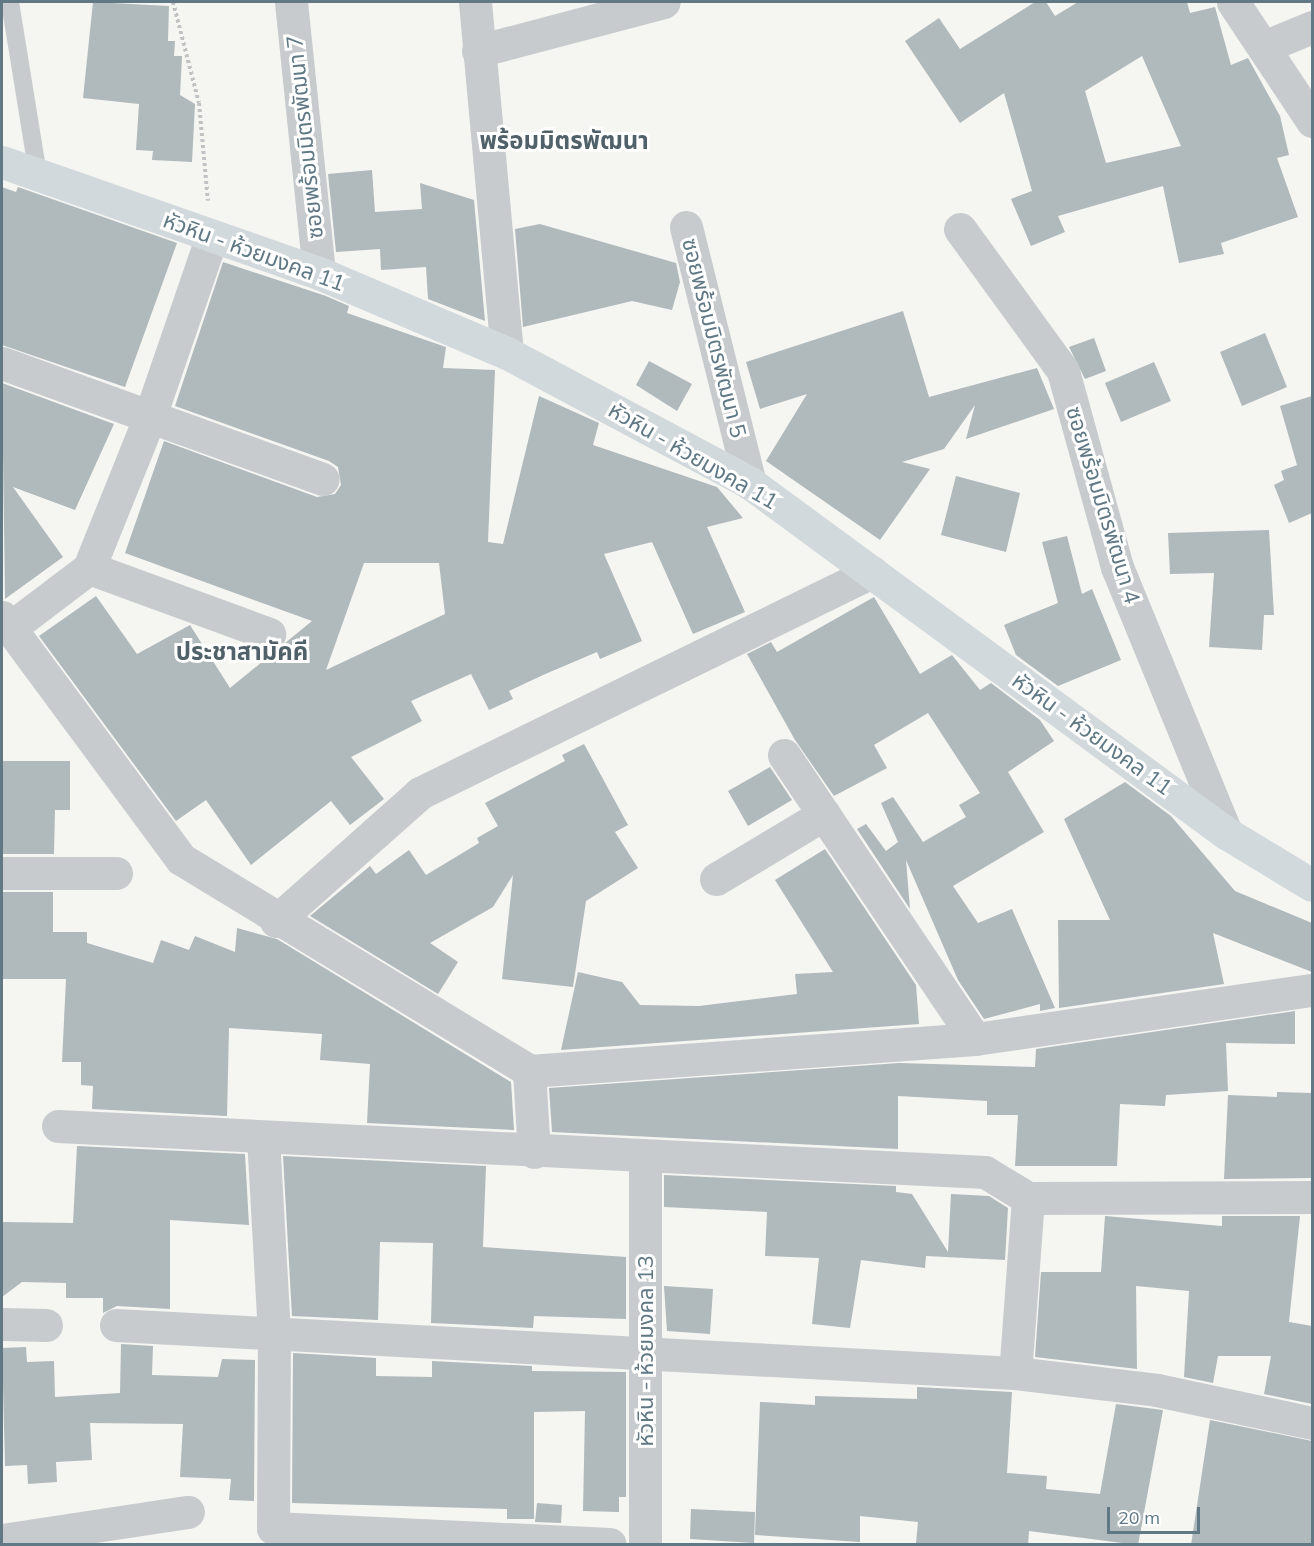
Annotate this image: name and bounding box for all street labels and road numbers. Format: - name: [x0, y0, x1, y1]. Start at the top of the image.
- street label: ซอยพร้อมมิตรพัฒนา 7: [281, 34, 329, 240]
- street label: หัวหิน - ห้วยมงคล 11: [160, 207, 348, 297]
- street label: ซอยพร้อมมิตรพัฒนา 5: [676, 235, 752, 441]
- street label: หัวหิน - ห้วยมงคล 11: [604, 397, 782, 515]
- street label: ซอยพร้อมมิตรพัฒนา 4: [1060, 403, 1146, 607]
- street label: หัวหิน - ห้วยมงคล 11: [1007, 667, 1177, 801]
- street label: หัวหิน - ห้วยมงคล 13: [633, 1255, 659, 1447]

